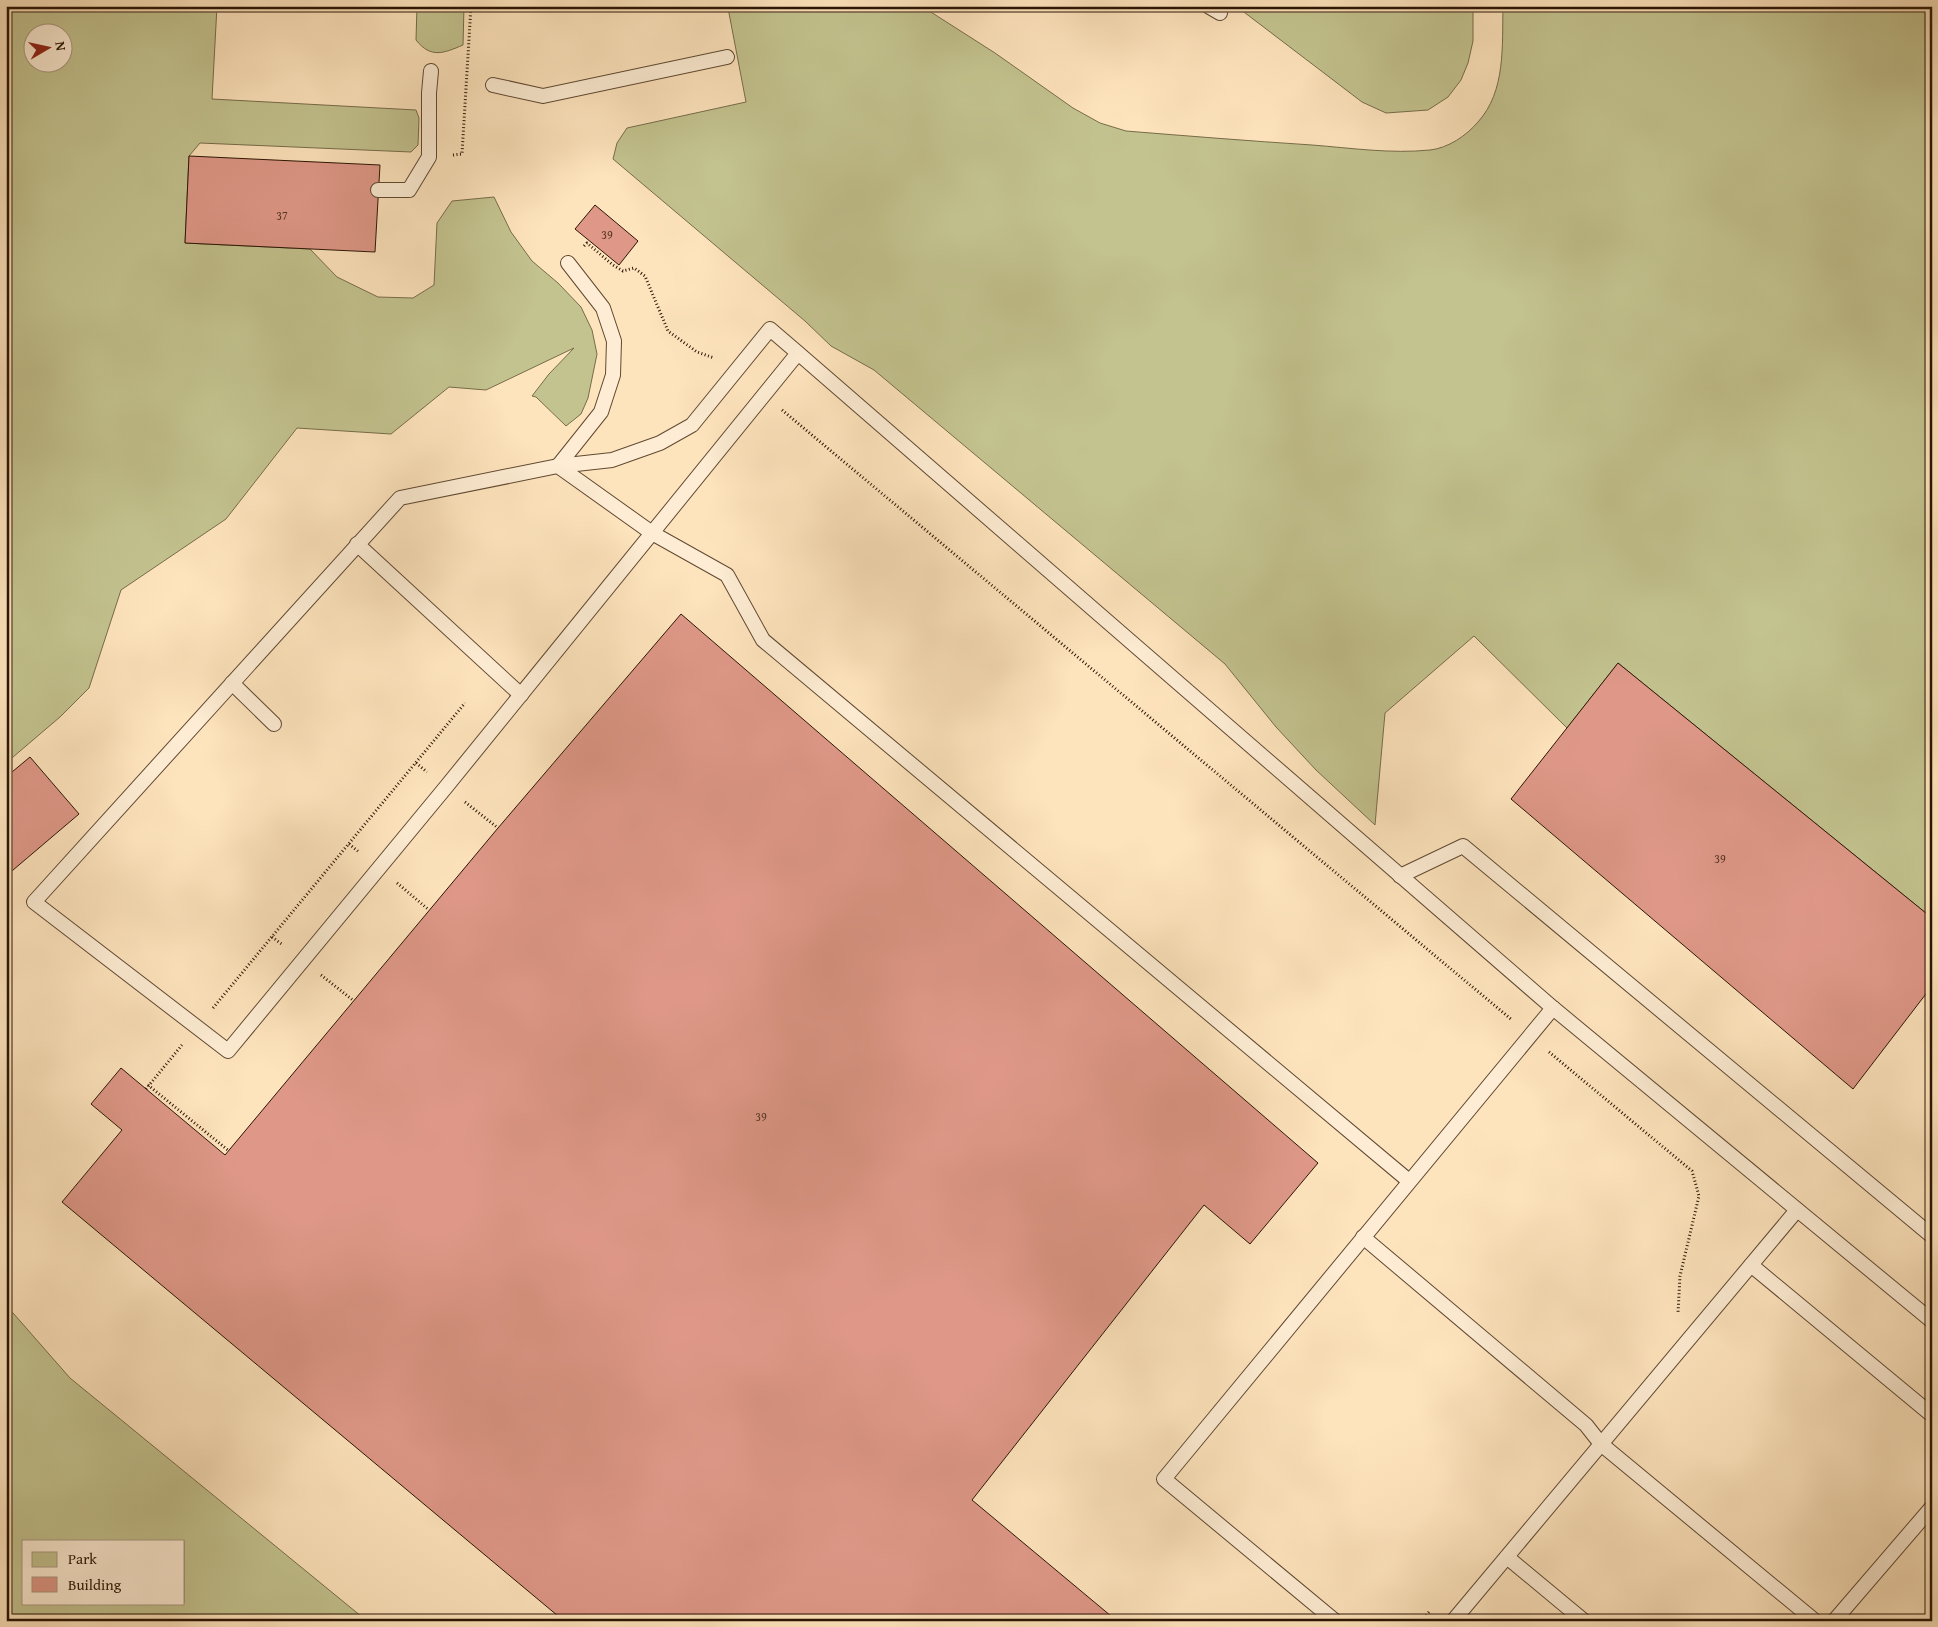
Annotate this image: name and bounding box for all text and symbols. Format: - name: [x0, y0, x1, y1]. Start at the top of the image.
- north arrow: [22, 22, 72, 72]
- text: N: [50, 40, 72, 53]
- house number: 37: [276, 207, 288, 224]
- house number: 39: [601, 226, 613, 243]
- house number: 39: [1714, 850, 1726, 867]
- house number: 39: [755, 1108, 767, 1125]
- legend: [22, 1540, 185, 1604]
- text: Park: [68, 1548, 97, 1569]
- text: Building: [68, 1574, 122, 1595]

